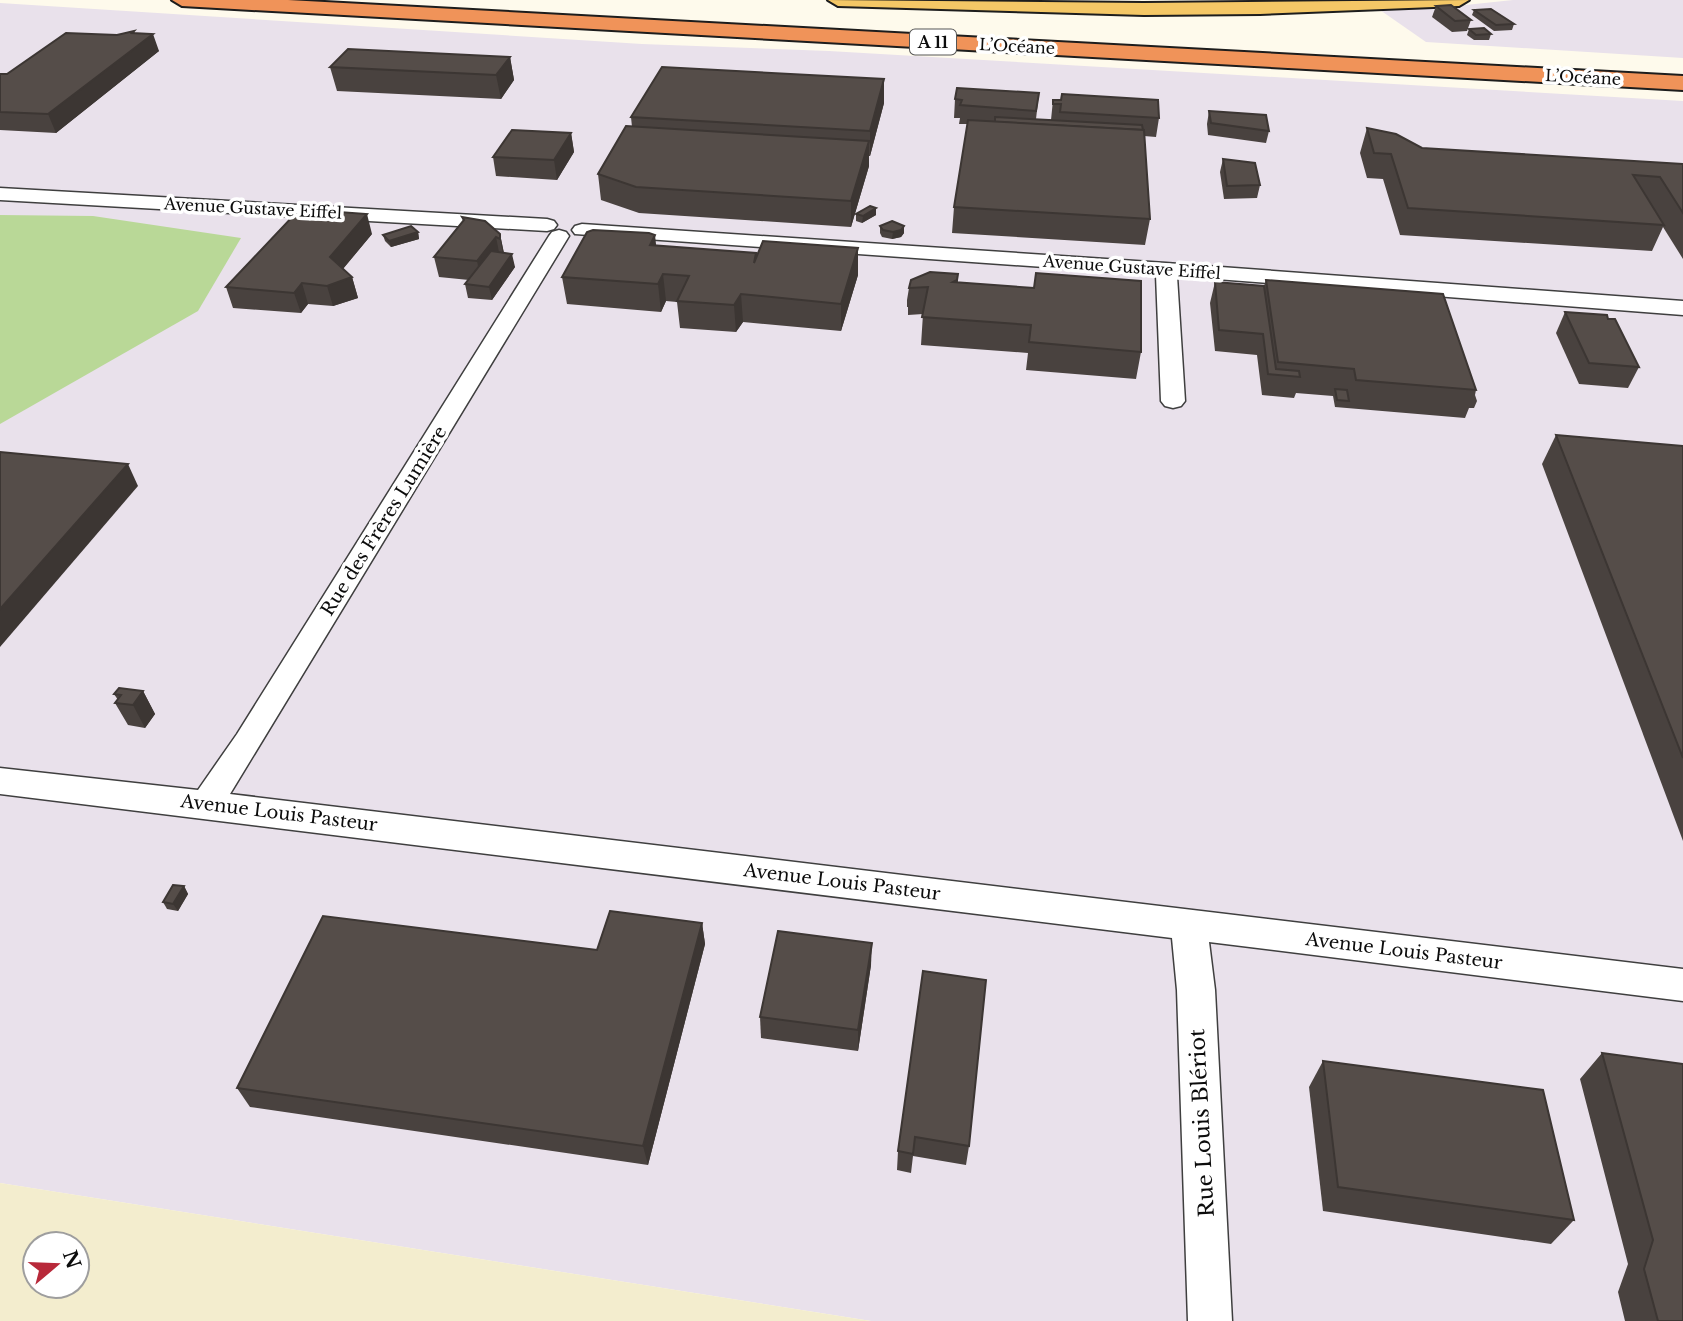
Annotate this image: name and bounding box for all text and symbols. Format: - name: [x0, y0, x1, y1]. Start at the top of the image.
- road number: A 11: [910, 30, 956, 54]
- street label: L’Océane: [979, 34, 1055, 58]
- street label: L’Océane: [1545, 65, 1621, 89]
- street label: Avenue Gustave Eiffel: [163, 193, 342, 223]
- street label: Avenue Gustave Eiffel: [1041, 251, 1222, 283]
- street label: Rue des Frères Lumière: [316, 422, 452, 620]
- street label: Avenue Louis Pasteur: [178, 790, 379, 836]
- street label: Avenue Louis Pasteur: [741, 859, 942, 905]
- street label: Avenue Louis Pasteur: [1303, 928, 1504, 974]
- street label: Rue Louis Blériot: [1184, 1028, 1220, 1218]
- north arrow: [21, 1230, 91, 1300]
- text: N: [58, 1247, 85, 1272]

